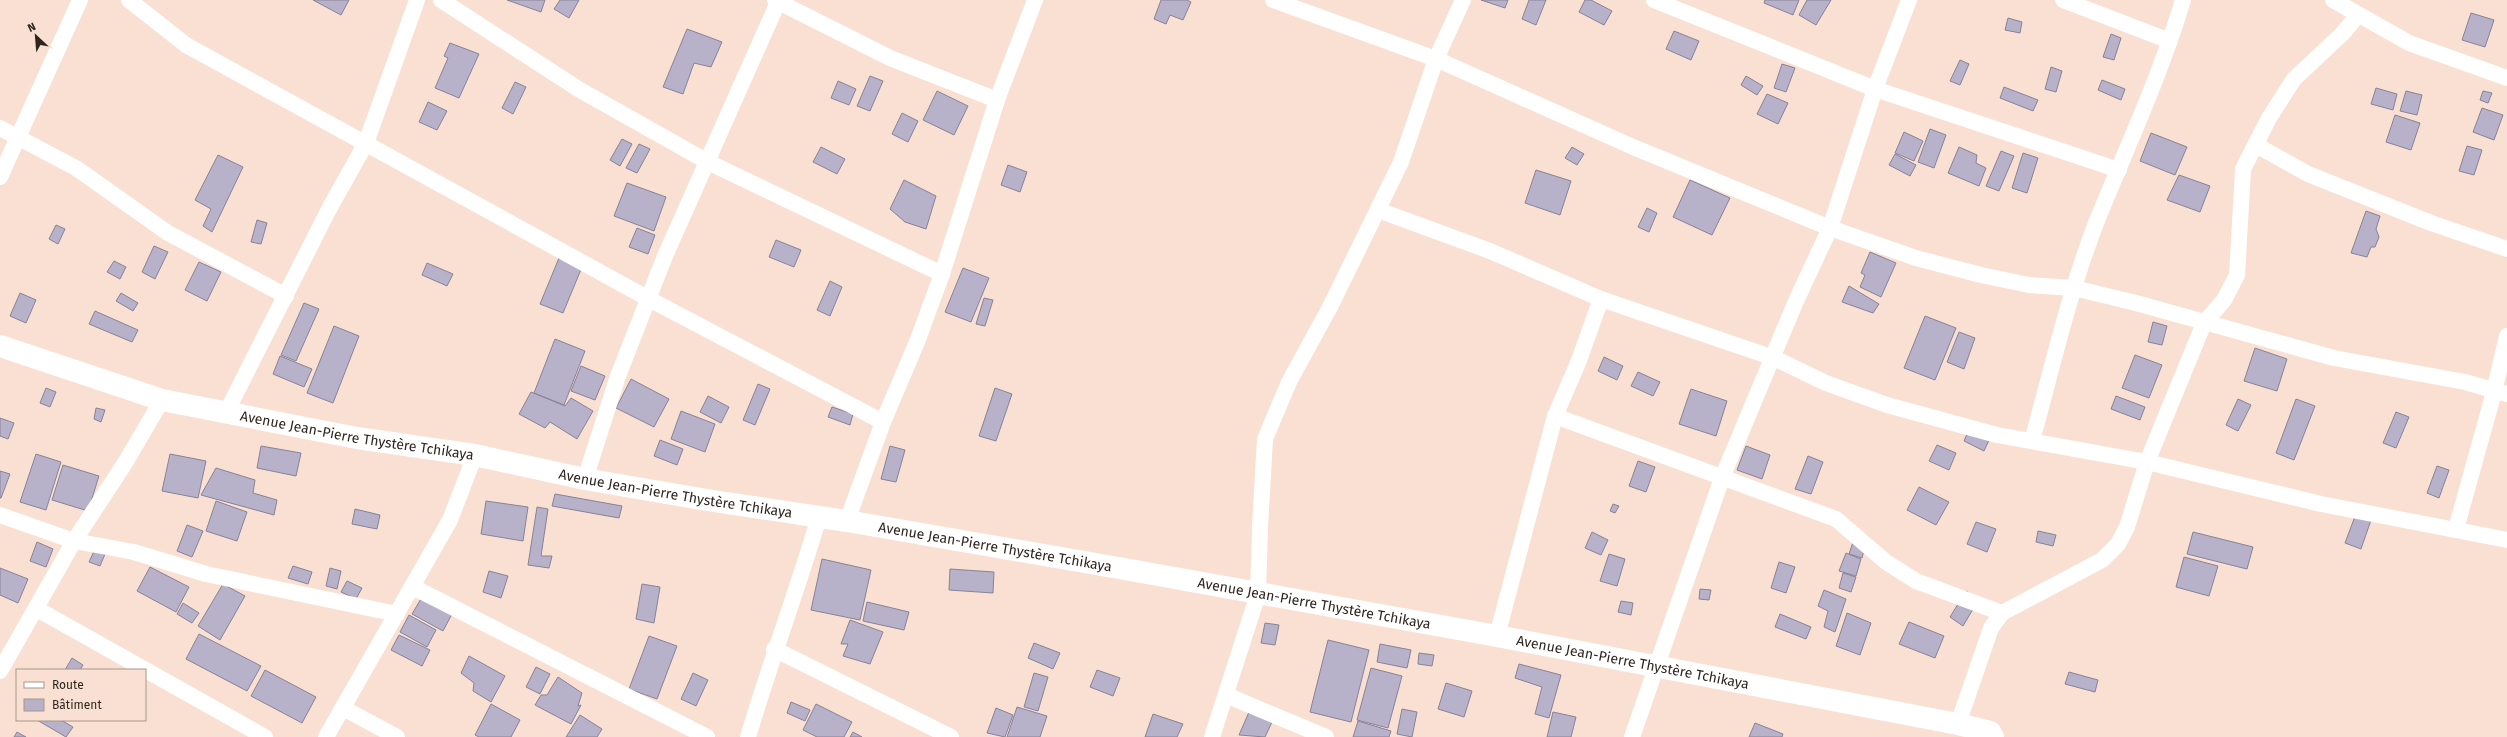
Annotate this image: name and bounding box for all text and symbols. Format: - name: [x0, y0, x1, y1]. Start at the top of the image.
- north arrow: [16, 16, 56, 56]
- text: N: [26, 20, 38, 35]
- street label: Avenue Jean-Pierre Thystère Tchikaya: [239, 407, 475, 463]
- street label: Avenue Jean-Pierre Thystère Tchikaya: [557, 465, 794, 521]
- street label: Avenue Jean-Pierre Thystère Tchikaya: [877, 518, 1113, 575]
- street label: Avenue Jean-Pierre Thystère Tchikaya: [1196, 574, 1432, 632]
- street label: Avenue Jean-Pierre Thystère Tchikaya: [1515, 631, 1751, 692]
- legend: [16, 669, 146, 721]
- text: Route: [52, 678, 84, 692]
- text: Bâtiment: [52, 698, 102, 712]

